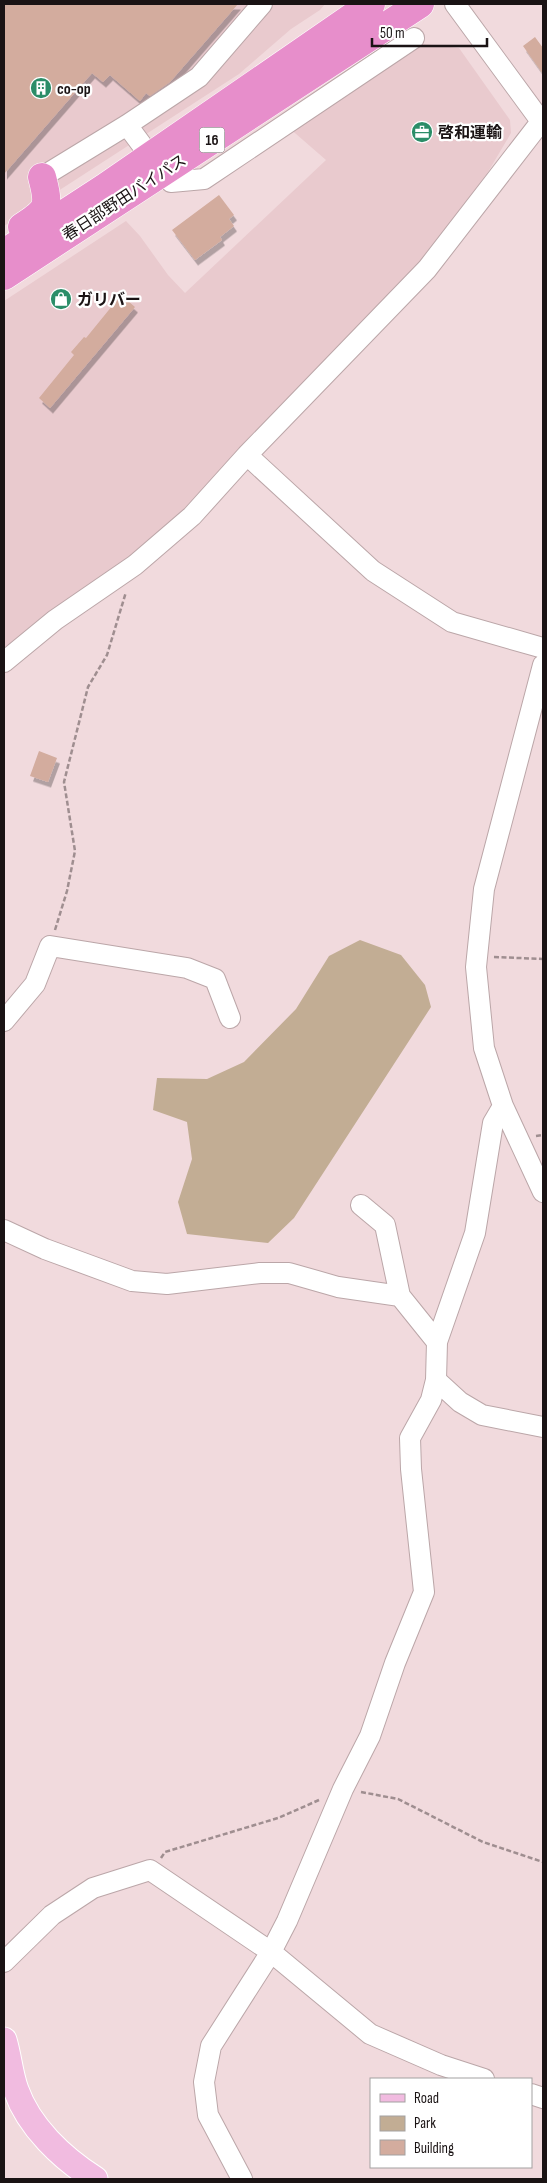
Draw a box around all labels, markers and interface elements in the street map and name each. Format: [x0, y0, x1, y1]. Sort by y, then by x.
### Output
scale bar [372, 15, 487, 47]
text: 50 m [380, 24, 405, 43]
building icon: co-op [29, 76, 53, 100]
place label: co-op [57, 80, 91, 99]
office icon: 啓和運輸 [410, 120, 434, 144]
place label: 啓和運輸 [438, 123, 502, 143]
road number: 16 [200, 128, 224, 152]
street label: 春日部野田バイパス [59, 151, 190, 245]
shop icon: ガリバー [49, 287, 73, 311]
place label: ガリバー [77, 291, 141, 310]
legend [370, 2078, 532, 2168]
text: Road [414, 2089, 439, 2108]
text: Park [414, 2114, 436, 2133]
text: Building [414, 2139, 454, 2158]

